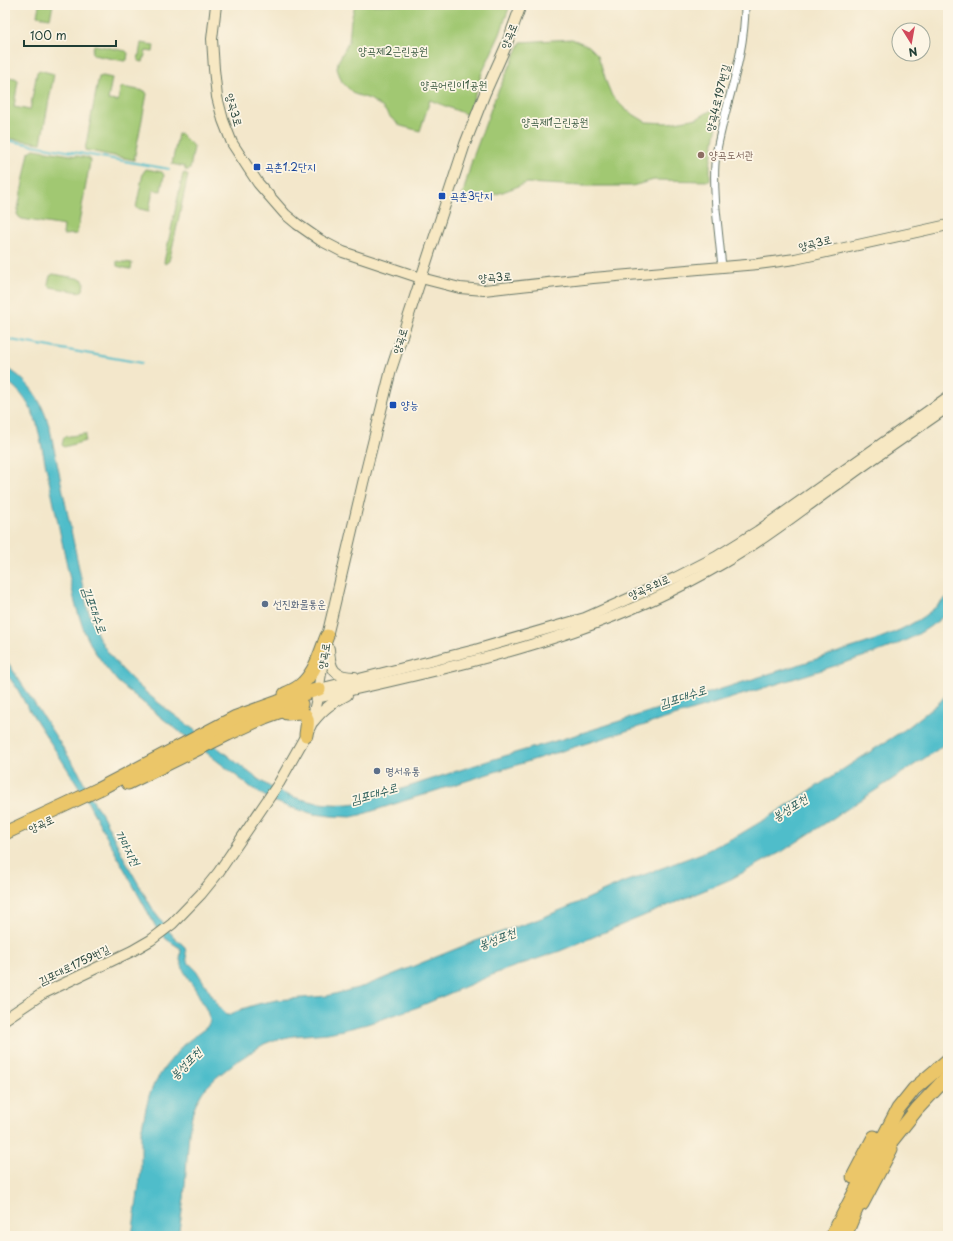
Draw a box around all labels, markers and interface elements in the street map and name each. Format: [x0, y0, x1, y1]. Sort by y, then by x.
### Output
street label: 양곡로 [496, 20, 521, 51]
scale bar [24, 22, 116, 48]
north arrow [891, 22, 931, 62]
text: 100 m [30, 26, 67, 44]
park label: 양곡제2근린공원 [358, 42, 428, 59]
text: N [907, 43, 919, 62]
street label: 양곡4로197번길 [701, 62, 734, 133]
park label: 양곡어린이1공원 [421, 76, 488, 93]
street label: 양곡3로 [222, 91, 247, 129]
park label: 양곡제1근린공원 [522, 113, 589, 130]
place label: 양곡도서관 [709, 146, 753, 163]
marker: 양곡도서관 [696, 150, 706, 160]
place label: 곡촌1.2단지 [265, 158, 316, 175]
marker: 곡촌1.2단지 [252, 162, 262, 172]
place label: 곡촌3단지 [450, 187, 493, 204]
marker: 곡촌3단지 [437, 191, 447, 201]
street label: 양곡3로 [796, 230, 833, 255]
street label: 양곡3로 [477, 267, 513, 286]
street label: 양곡로 [388, 326, 412, 356]
place label: 양능 [401, 396, 419, 413]
marker: 양능 [388, 400, 398, 410]
street label: 양곡우회로 [625, 570, 673, 603]
water label: 김포대수로 [78, 584, 112, 636]
place label: 선진화물통운 [273, 595, 326, 612]
marker: 선진화물통운 [260, 599, 270, 609]
street label: 양곡로 [313, 641, 334, 670]
water label: 김포대수로 [657, 680, 709, 712]
place label: 명서유통 [385, 762, 421, 779]
marker: 명서유통 [372, 766, 382, 776]
water label: 김포대수로 [348, 778, 400, 808]
water label: 봉성포천 [768, 789, 812, 825]
street label: 양곡로 [25, 810, 57, 837]
water label: 가마지천 [111, 826, 146, 870]
water label: 봉성포천 [475, 922, 519, 953]
street label: 김포대로1759번길 [35, 940, 112, 989]
water label: 봉성포천 [165, 1042, 206, 1083]

